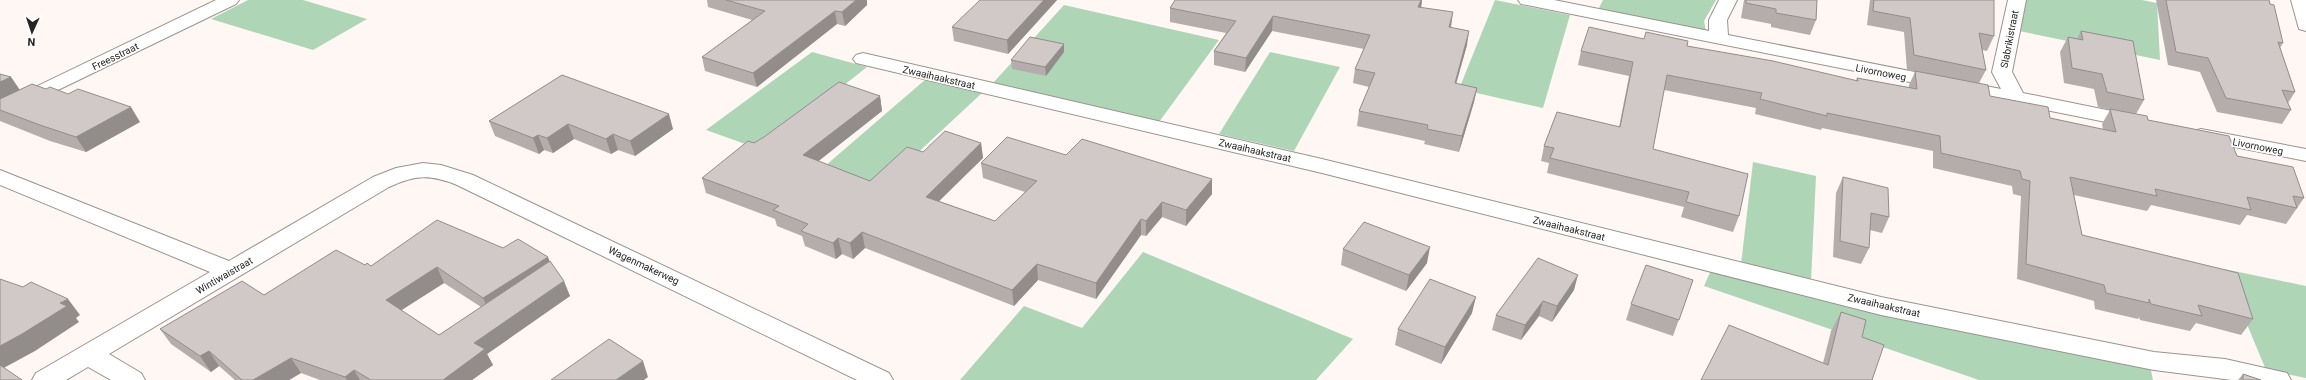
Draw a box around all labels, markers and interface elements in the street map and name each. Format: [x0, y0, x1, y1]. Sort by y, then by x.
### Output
street label: Slabrikistraat [1999, 9, 2020, 69]
north arrow [12, 12, 52, 52]
text: N [27, 35, 36, 48]
street label: Freesstraat [90, 40, 140, 72]
street label: Livornoweg [1855, 62, 1907, 83]
street label: Zwaaihaakstraat [902, 64, 976, 91]
street label: Livornoweg [2232, 136, 2284, 157]
street label: Zwaaihaakstraat [1218, 137, 1292, 164]
street label: Zwaaihaakstraat [1532, 214, 1606, 243]
street label: Wagenmakerweg [607, 244, 681, 287]
street label: Wintiwaistraat [194, 255, 255, 296]
street label: Zwaaihaakstraat [1847, 292, 1921, 319]

